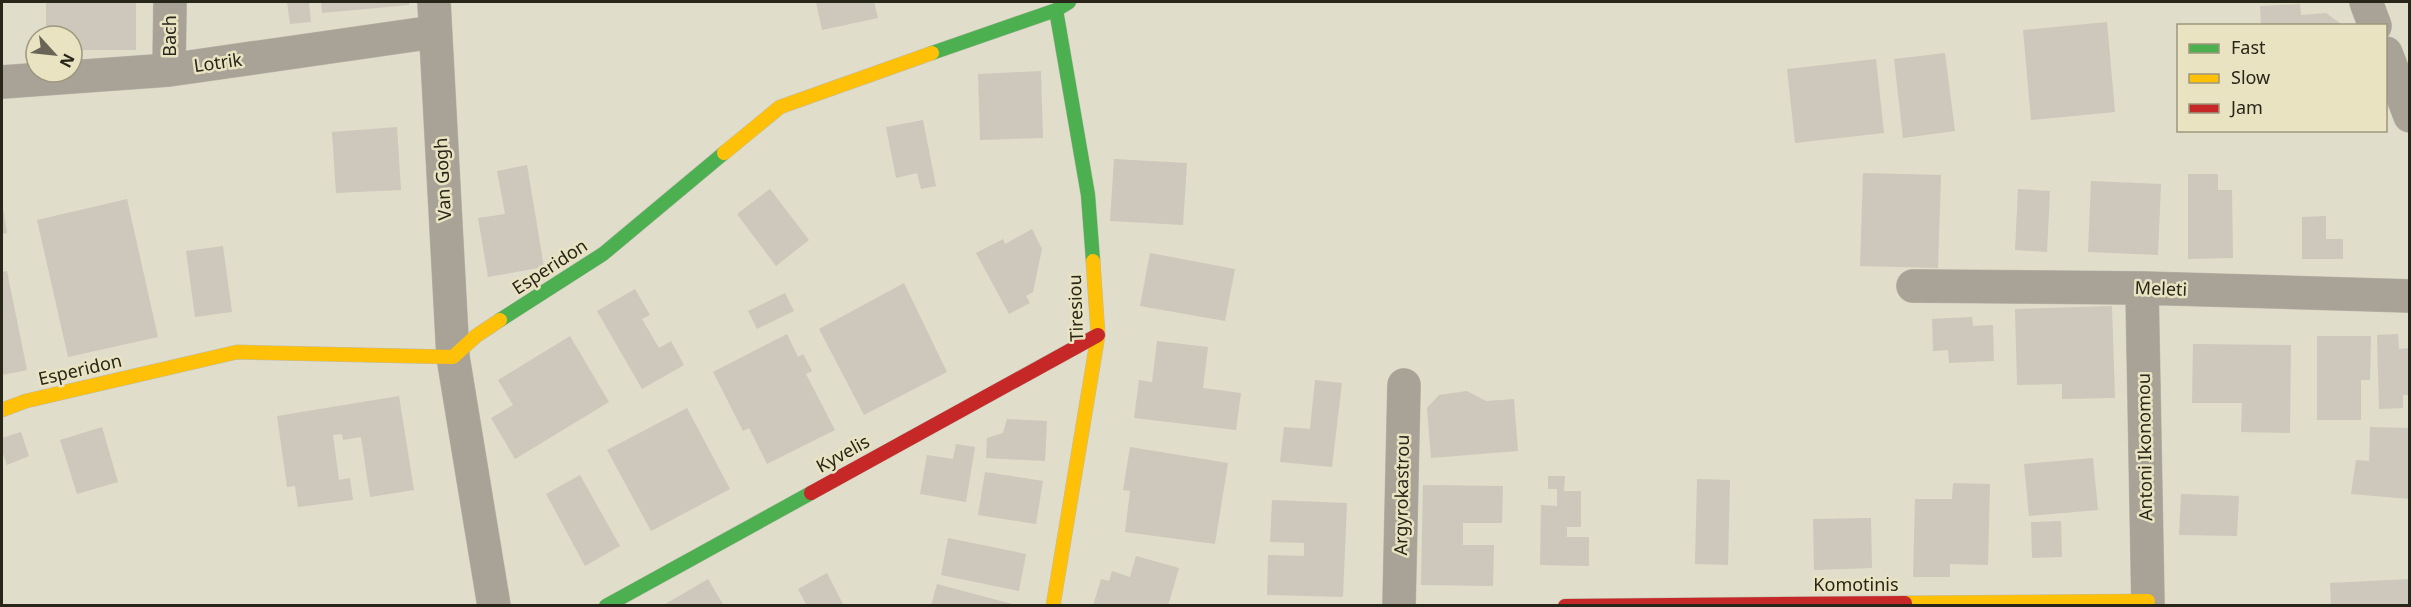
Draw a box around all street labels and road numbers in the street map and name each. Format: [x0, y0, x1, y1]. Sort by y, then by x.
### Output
street label: Bach [157, 15, 181, 57]
street label: Lotrik [192, 47, 244, 77]
street label: Van Gogh [428, 137, 456, 221]
street label: Esperidon [507, 233, 592, 299]
street label: Tiresiou [1062, 274, 1088, 342]
street label: Meleti [2134, 275, 2188, 301]
street label: Esperidon [36, 348, 124, 390]
street label: Antoni Ikonomou [2131, 373, 2157, 521]
street label: Kyvelis [812, 429, 873, 478]
street label: Argyrokastrou [1388, 434, 1414, 556]
street label: Komotinis [1813, 572, 1899, 596]

